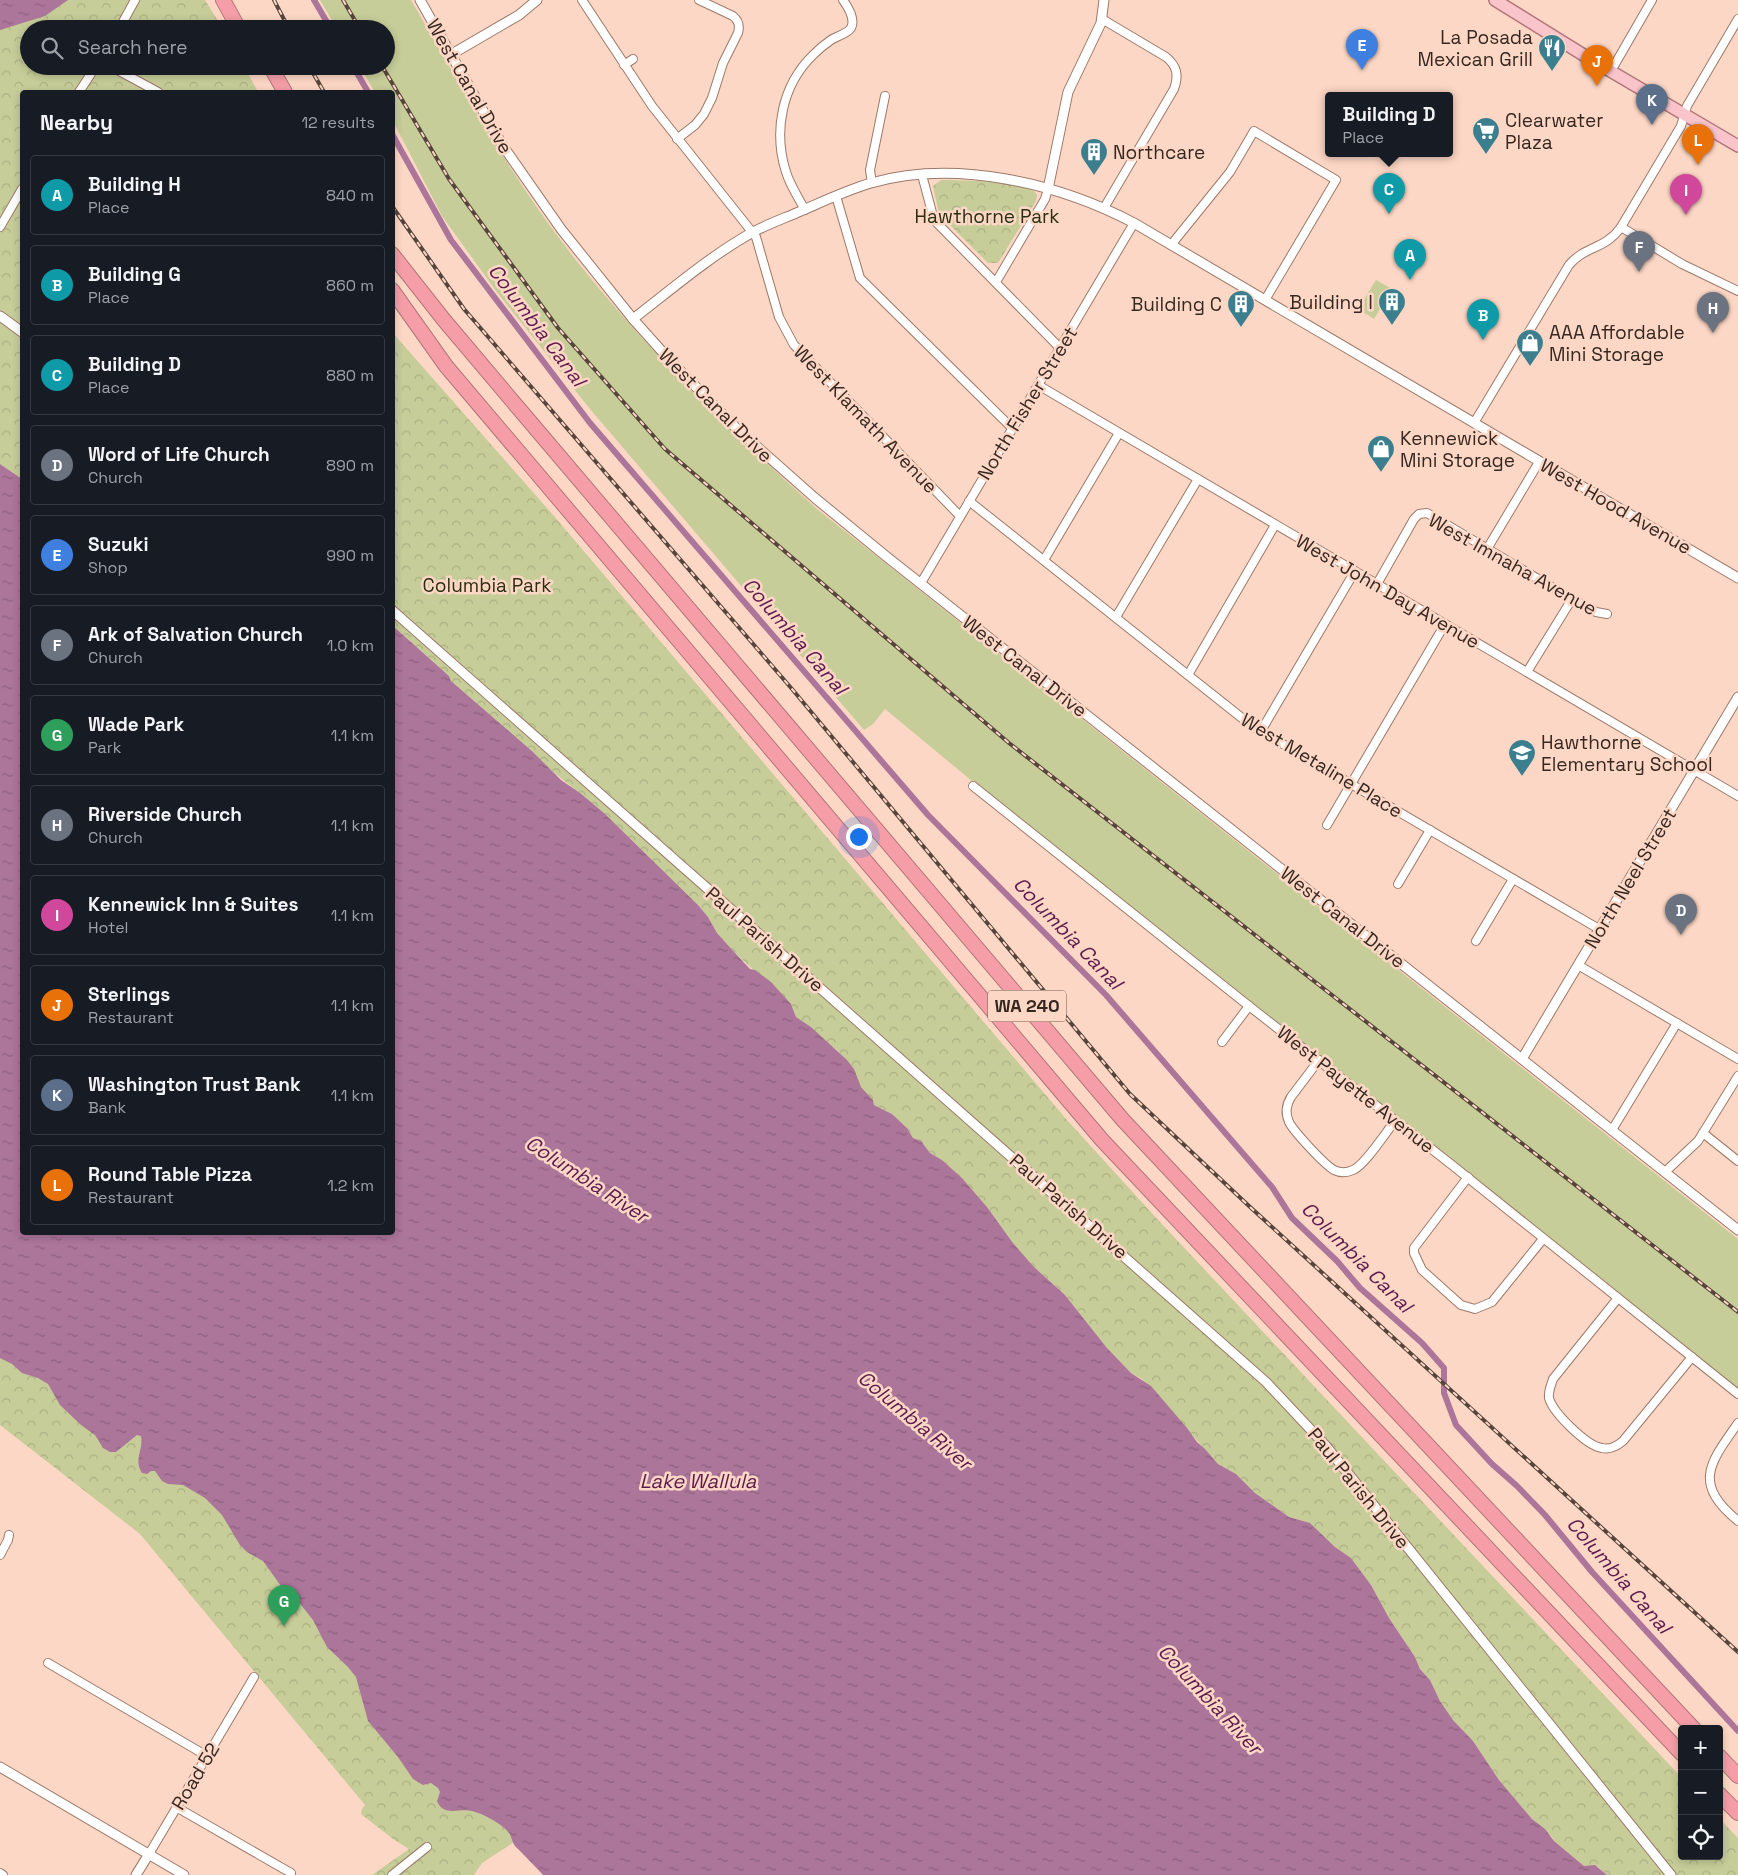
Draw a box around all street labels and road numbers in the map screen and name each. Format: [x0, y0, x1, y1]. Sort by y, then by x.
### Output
street label: West Canal Drive [421, 14, 518, 158]
street label: North Fisher Street [972, 322, 1083, 485]
street label: West Klamath Avenue [788, 340, 943, 499]
street label: West Canal Drive [653, 343, 778, 468]
street label: West Hood Avenue [1535, 453, 1696, 560]
street label: West Imnaha Avenue [1424, 508, 1601, 621]
street label: West John Day Avenue [1291, 529, 1484, 654]
street label: West Canal Drive [957, 610, 1092, 723]
street label: West Metaline Place [1236, 707, 1407, 824]
street label: North Neel Street [1579, 803, 1682, 953]
street label: West Canal Drive [1275, 861, 1410, 974]
street label: Paul Parish Drive [700, 881, 829, 998]
road number: WA 240 [988, 990, 1066, 1021]
street label: West Payette Avenue [1272, 1020, 1440, 1159]
street label: Paul Parish Drive [1004, 1148, 1133, 1265]
street label: Paul Parish Drive [1302, 1423, 1415, 1554]
street label: Road 52 [166, 1738, 225, 1815]

